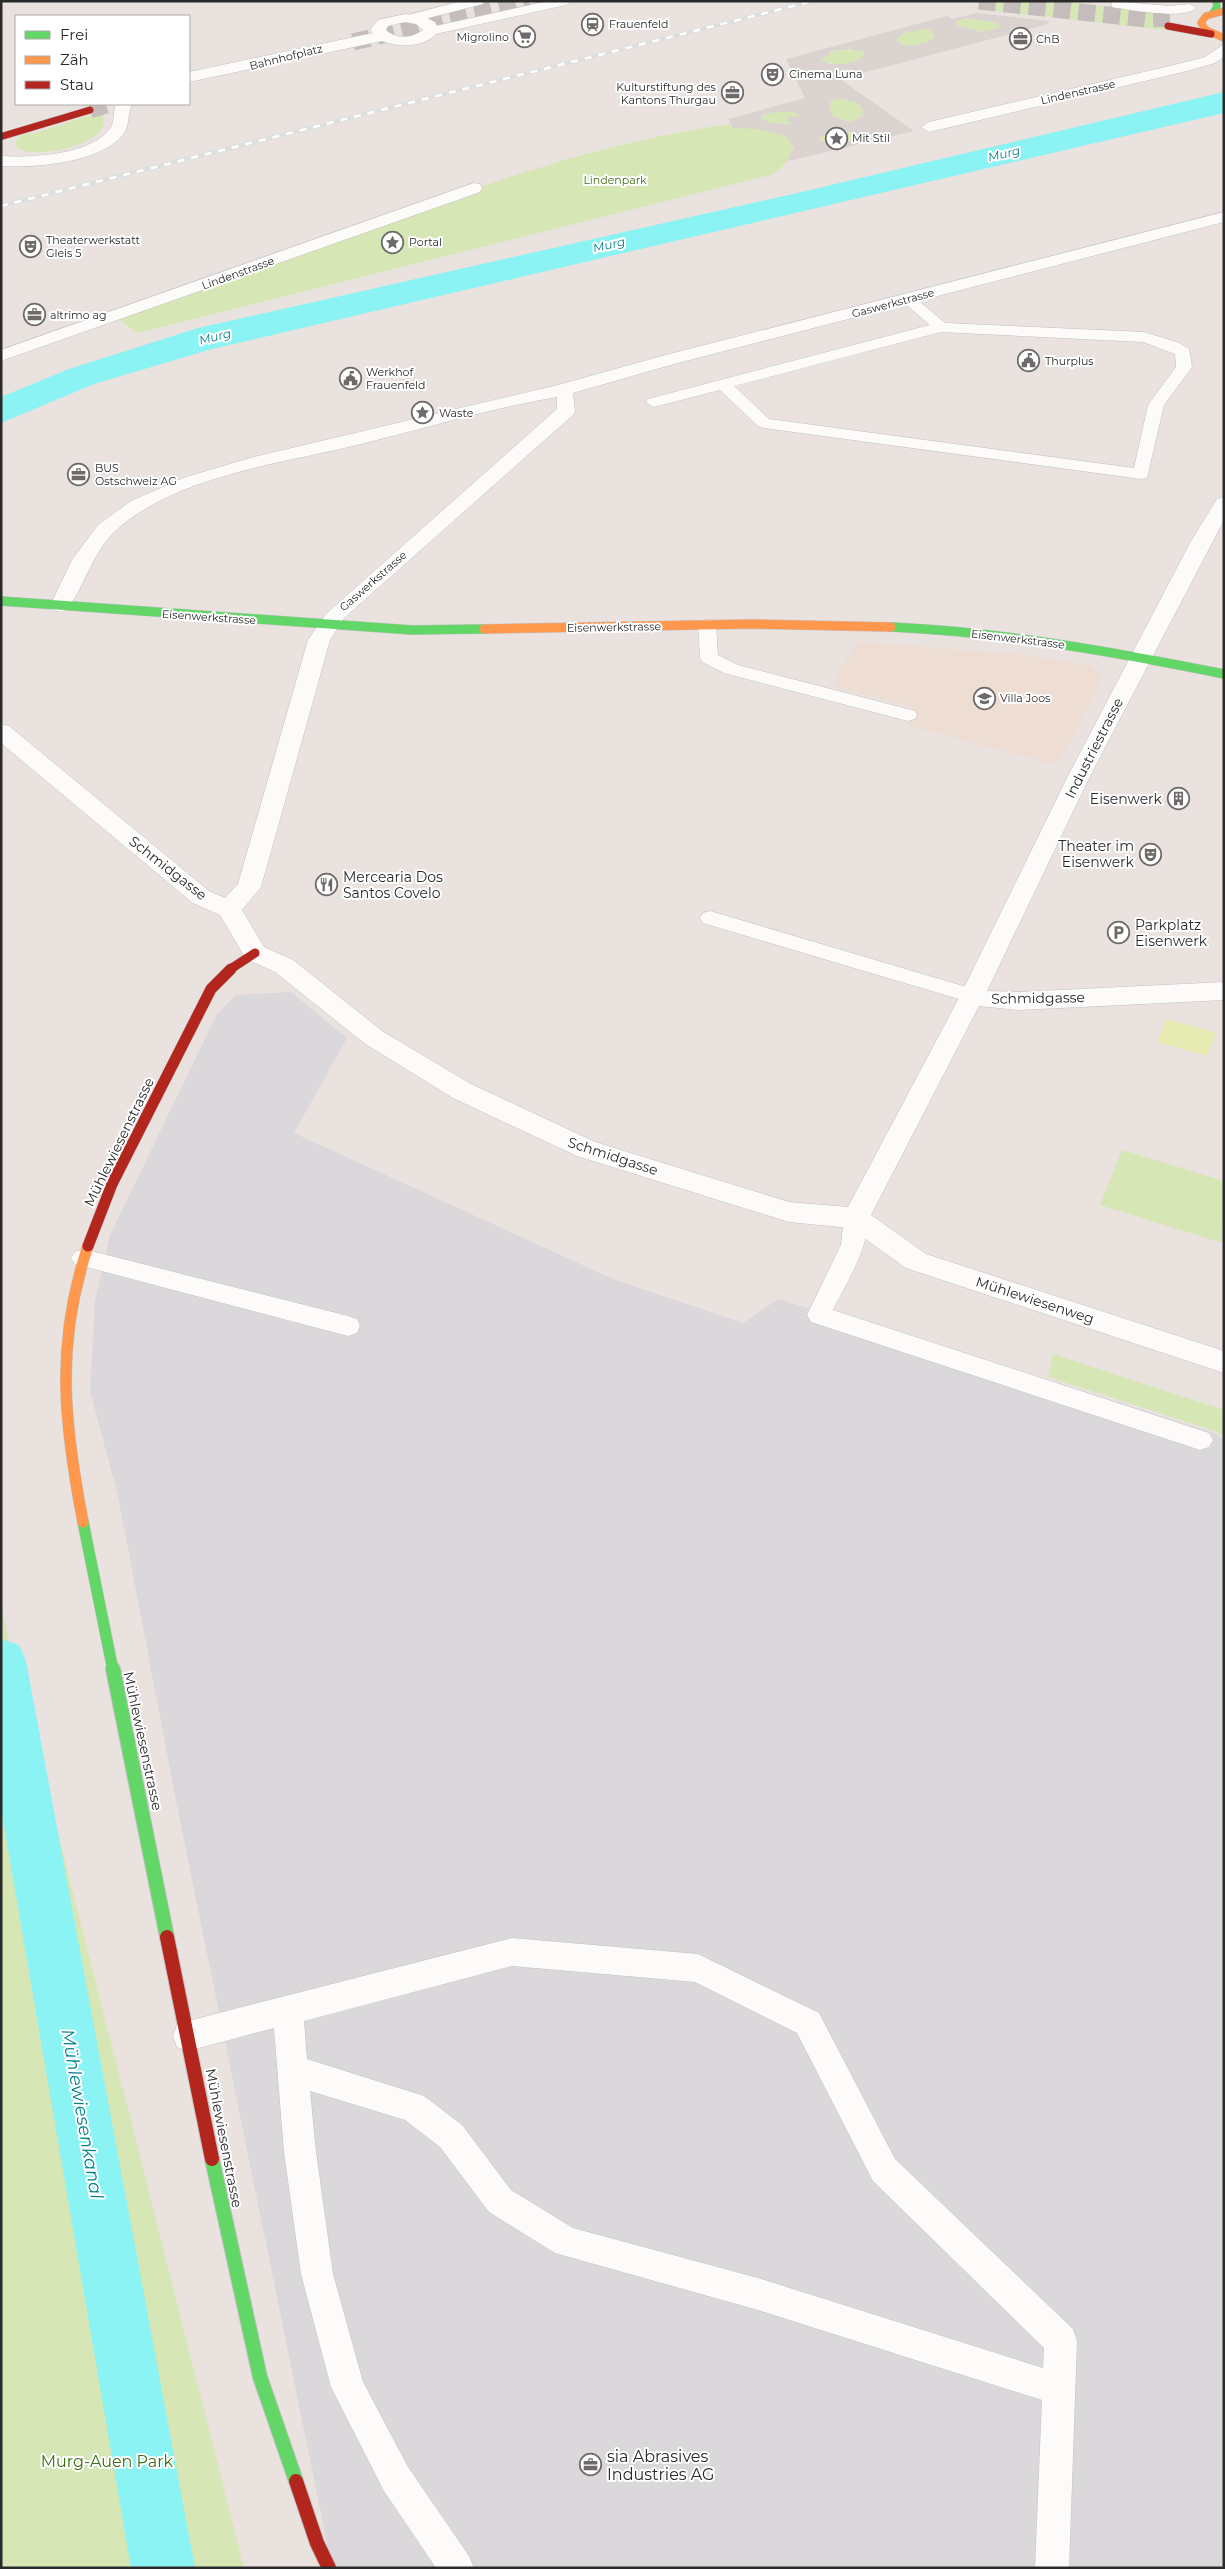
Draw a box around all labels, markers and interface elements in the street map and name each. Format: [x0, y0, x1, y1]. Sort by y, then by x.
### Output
station icon: Frauenfeld [581, 12, 605, 36]
legend [15, 15, 190, 105]
place label: Frauenfeld [609, 17, 668, 31]
text: Frei [60, 25, 88, 44]
supermarket icon: Migrolino [513, 25, 537, 49]
office icon: ChB [1008, 27, 1032, 51]
place label: Migrolino [457, 30, 509, 44]
place label: ChB [1036, 32, 1060, 46]
street label: Bahnhofplatz [248, 41, 324, 73]
text: Zäh [60, 50, 89, 69]
theatre icon: Cinema Luna [761, 62, 785, 86]
place label: Cinema Luna [789, 67, 863, 81]
text: Stau [60, 75, 94, 94]
street label: Lindenstrasse [1039, 77, 1117, 107]
place label: Kulturstiftung des Kantons Thurgau [616, 80, 717, 107]
office icon: Kulturstiftung des Kantons Thurgau [720, 81, 744, 105]
place icon: Mit Stil [824, 126, 848, 150]
place label: Mit Stil [852, 131, 890, 145]
water label: Murg [986, 143, 1021, 164]
park label: Lindenpark [583, 173, 647, 187]
place icon: Portal [381, 230, 405, 254]
place label: Theaterwerkstatt Gleis 5 [46, 233, 140, 260]
theatre icon: Theaterwerkstatt Gleis 5 [18, 234, 42, 258]
water label: Murg [591, 234, 626, 255]
place label: Portal [409, 235, 442, 249]
street label: Lindenstrasse [200, 253, 276, 293]
street label: Gaswerkstrasse [850, 285, 936, 321]
office icon: altrimo ag [22, 303, 46, 327]
place label: altrimo ag [50, 308, 107, 322]
water label: Murg [197, 325, 232, 348]
public building icon: Thurplus [1017, 349, 1041, 373]
place label: Thurplus [1045, 354, 1094, 368]
place label: Werkhof Frauenfeld [366, 365, 425, 392]
public building icon: Werkhof Frauenfeld [338, 366, 362, 390]
place icon: Waste [411, 401, 435, 425]
place label: Waste [439, 406, 474, 420]
place label: BUS Ostschweiz AG [95, 461, 177, 488]
office icon: BUS Ostschweiz AG [67, 462, 91, 486]
street label: Gaswerkstrasse [336, 548, 410, 614]
street label: Eisenwerkstrasse [162, 607, 257, 627]
street label: Eisenwerkstrasse [567, 619, 662, 635]
street label: Eisenwerkstrasse [970, 626, 1066, 652]
school or university icon: Villa Joos [972, 686, 996, 710]
place label: Villa Joos [1000, 691, 1051, 705]
street label: Industriestrasse [1061, 695, 1127, 801]
building icon: Eisenwerk [1166, 787, 1190, 811]
place label: Eisenwerk [1090, 790, 1163, 808]
street label: Schmidgasse [125, 832, 211, 904]
place label: Theater im Eisenwerk [1058, 837, 1135, 871]
theatre icon: Theater im Eisenwerk [1138, 842, 1162, 866]
place label: Mercearia Dos Santos Covelo [343, 868, 443, 902]
restaurant icon: Mercearia Dos Santos Covelo [315, 873, 339, 897]
place label: Parkplatz Eisenwerk [1135, 916, 1208, 950]
parking icon: Parkplatz Eisenwerk [1107, 921, 1131, 945]
street label: Schmidgasse [991, 988, 1085, 1008]
street label: Mühlewiesenstrasse [80, 1074, 158, 1210]
street label: Schmidgasse [566, 1133, 660, 1179]
street label: Mühlewiesenweg [973, 1272, 1097, 1328]
street label: Mühlewiesenstrasse [119, 1670, 167, 1812]
water label: Mühlewiesenkanal [56, 2027, 108, 2201]
street label: Mühlewiesenstrasse [202, 2067, 246, 2209]
place label: sia Abrasives Industries AG [607, 2447, 715, 2484]
park label: Murg-Auen Park [41, 2452, 174, 2471]
office icon: sia Abrasives Industries AG [579, 2453, 603, 2477]

